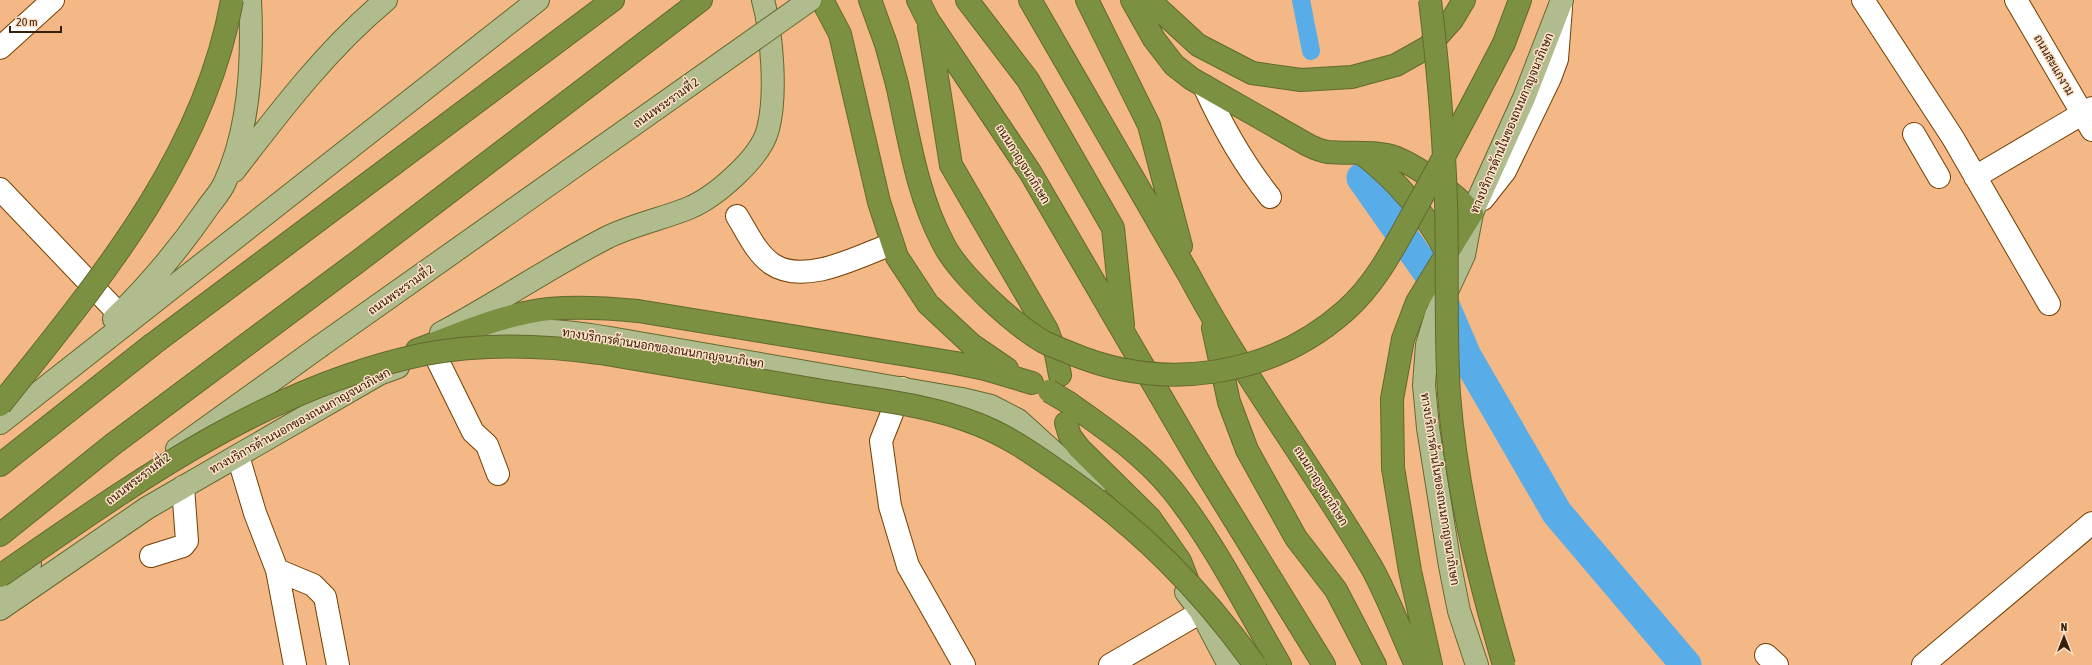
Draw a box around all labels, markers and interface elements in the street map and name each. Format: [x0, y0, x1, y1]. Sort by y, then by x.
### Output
scale bar [10, 8, 61, 34]
text: 20 m [16, 15, 38, 29]
street label: ทางบริการด้านในของถนนกาญจนาภิเษก [1467, 30, 1557, 215]
street label: ถนนสะแกงาม [2031, 32, 2077, 98]
street label: ถนนพระรามที่ 2 [628, 72, 702, 131]
street label: ถนนกาญจนาภิเษก [993, 122, 1053, 206]
street label: ถนนพระรามที่ 2 [363, 259, 437, 318]
street label: ทางบริการด้านนอกของถนนกาญจนาภิเษก [561, 325, 765, 371]
street label: ทางบริการด้านนอกของถนนกาญจนาภิเษก [207, 365, 393, 477]
street label: ทางบริการด้านในของถนนกาญจนาภิเษก [1418, 392, 1463, 586]
street label: ถนนกาญจนาภิเษก [1291, 444, 1351, 528]
street label: ถนนพระรามที่ 2 [101, 447, 173, 508]
north arrow [2044, 617, 2084, 657]
text: N [2061, 621, 2067, 633]

